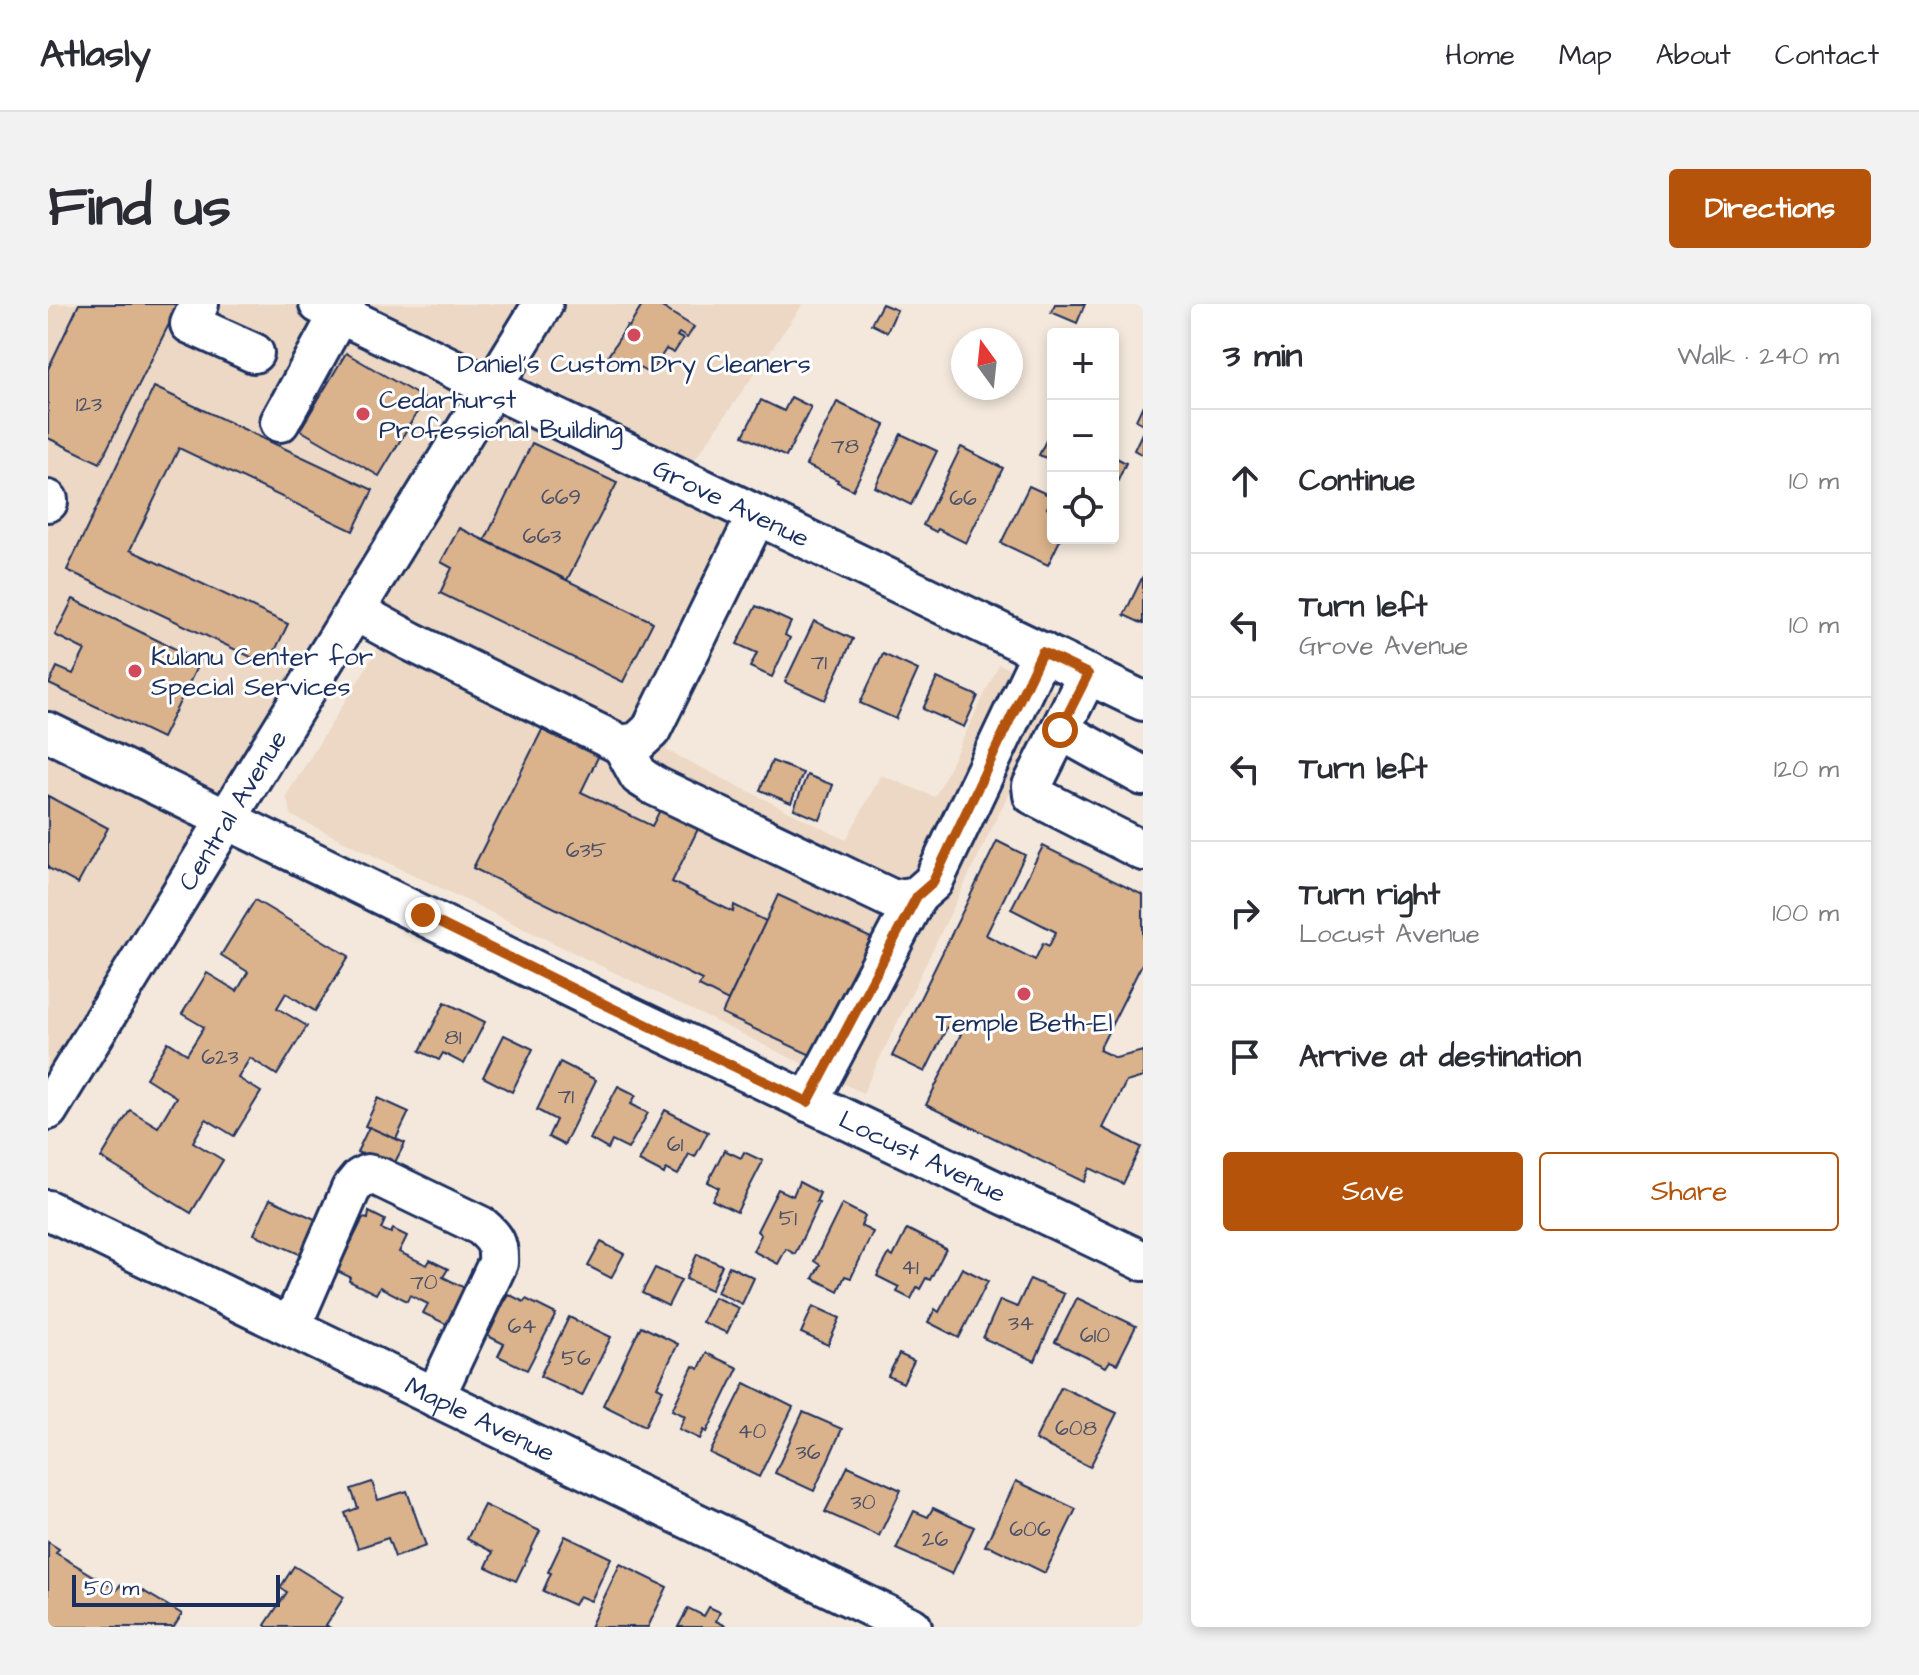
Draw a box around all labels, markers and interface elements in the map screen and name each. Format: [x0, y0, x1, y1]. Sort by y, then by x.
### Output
text: Atlasly [40, 29, 151, 81]
text: Home [1445, 36, 1515, 75]
text: Map [1559, 36, 1612, 75]
text: About [1656, 36, 1731, 75]
text: Contact [1775, 36, 1879, 75]
text: Find us [48, 169, 231, 247]
button: Directions [1669, 169, 1871, 248]
marker: Daniel's Custom Dry Cleaners [625, 326, 643, 344]
north arrow [951, 328, 1023, 400]
map controls [1047, 328, 1119, 544]
button: + [1047, 328, 1119, 400]
text: 3 min [1223, 332, 1303, 380]
text: Walk · 240 m [1677, 338, 1839, 374]
place label: Daniel's Custom Dry Cleaners [457, 346, 811, 384]
place label: Cedarhurst Professional Building [379, 382, 623, 450]
house number: 123 [76, 389, 102, 420]
button: − [1047, 400, 1119, 472]
marker: Cedarhurst Professional Building [354, 405, 372, 423]
house number: 78 [831, 431, 859, 462]
street label: Grove Avenue [647, 451, 815, 557]
icon: ahead [1223, 459, 1267, 503]
text: Continue [1299, 460, 1415, 502]
text: 10 m [1789, 463, 1839, 499]
button: locate [1047, 472, 1119, 544]
house number: 669 [541, 482, 581, 513]
house number: 66 [949, 483, 977, 514]
house number: 663 [523, 521, 561, 552]
text: Turn left [1299, 586, 1427, 628]
icon: left [1223, 603, 1267, 647]
text: 10 m [1789, 607, 1839, 643]
text: Grove Avenue [1299, 628, 1468, 664]
place label: Kulanu Center for Special Services [151, 639, 373, 705]
house number: 71 [811, 647, 827, 678]
marker: Kulanu Center for Special Services [126, 662, 144, 680]
route start [1042, 712, 1078, 748]
street label: Central Avenue [170, 723, 296, 898]
icon: left [1223, 747, 1267, 791]
text: Turn left [1299, 748, 1427, 790]
text: 120 m [1774, 751, 1839, 787]
house number: 635 [566, 835, 607, 866]
text: Turn right [1299, 874, 1440, 916]
icon: right [1223, 891, 1267, 935]
text: 100 m [1772, 895, 1839, 931]
route end [405, 897, 441, 933]
text: Locust Avenue [1299, 916, 1480, 952]
marker: Temple Beth-El [1015, 985, 1033, 1003]
place label: Temple Beth-El [935, 1005, 1113, 1041]
house number: 81 [444, 1022, 462, 1053]
icon: arrive [1223, 1035, 1267, 1079]
text: Arrive at destination [1299, 1036, 1581, 1078]
house number: 623 [201, 1042, 239, 1073]
house number: 71 [558, 1081, 574, 1112]
street label: Locust Avenue [833, 1102, 1012, 1212]
house number: 61 [667, 1129, 683, 1160]
button: Save [1223, 1152, 1523, 1231]
button: Share [1539, 1152, 1839, 1231]
house number: 51 [779, 1203, 797, 1234]
house number: 41 [901, 1252, 919, 1283]
house number: 70 [410, 1267, 438, 1298]
house number: 34 [1008, 1308, 1034, 1339]
house number: 64 [508, 1311, 536, 1342]
house number: 610 [1080, 1320, 1110, 1351]
house number: 56 [561, 1343, 591, 1374]
street label: Maple Avenue [399, 1368, 561, 1471]
house number: 608 [1055, 1413, 1097, 1444]
house number: 40 [738, 1416, 767, 1447]
house number: 36 [796, 1437, 821, 1468]
house number: 30 [850, 1487, 876, 1518]
house number: 606 [1009, 1514, 1051, 1545]
house number: 26 [922, 1524, 948, 1555]
scale bar [72, 1571, 280, 1607]
text: 50 m [84, 1573, 139, 1604]

